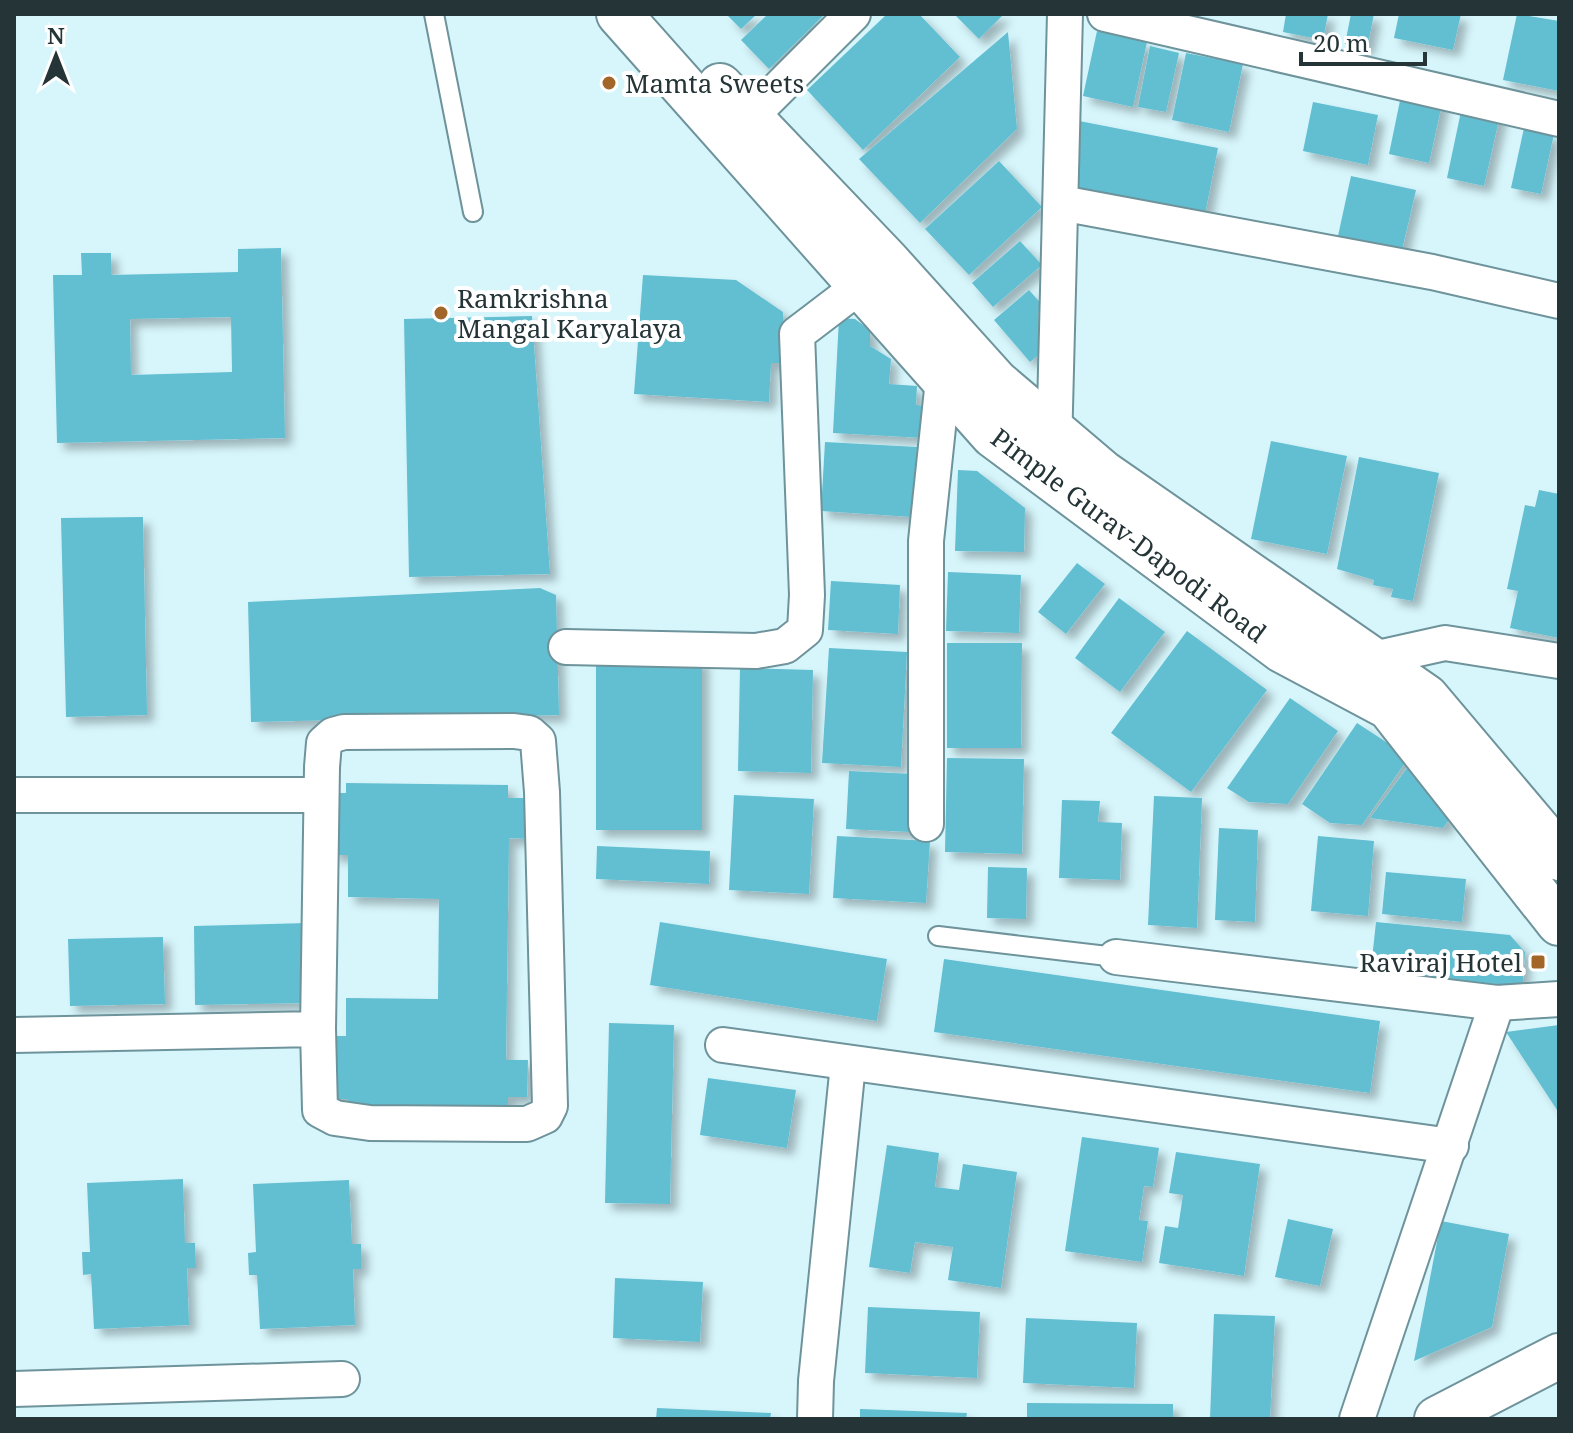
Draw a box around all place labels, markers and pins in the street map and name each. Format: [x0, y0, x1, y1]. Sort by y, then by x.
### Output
place label: Mamta Sweets [625, 65, 804, 101]
marker: Mamta Sweets [600, 74, 618, 92]
place label: Ramkrishna Mangal Karyalaya [457, 280, 682, 346]
marker: Ramkrishna Mangal Karyalaya [432, 304, 450, 322]
place label: Raviraj Hotel [1359, 944, 1522, 980]
marker: Raviraj Hotel [1529, 953, 1547, 971]

